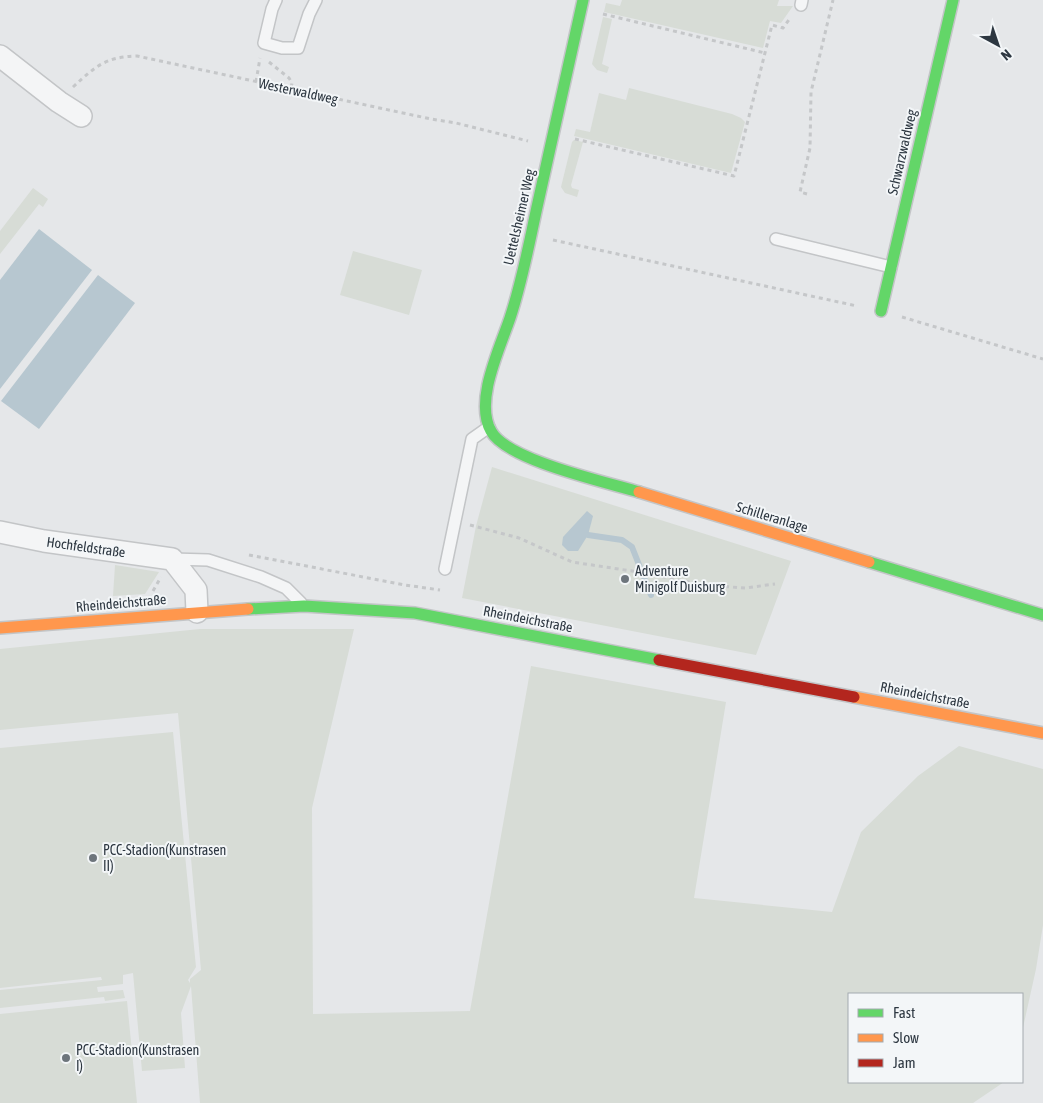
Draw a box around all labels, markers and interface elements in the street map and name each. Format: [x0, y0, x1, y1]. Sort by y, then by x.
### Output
north arrow [973, 20, 1023, 70]
text: N [998, 46, 1015, 64]
street label: Westerwaldweg [257, 75, 339, 107]
street label: Schwarzwaldweg [884, 108, 920, 196]
street label: Uettelsheimer Weg [500, 167, 538, 267]
street label: Schilleranlage [734, 499, 810, 535]
street label: Hochfeldstraße [46, 534, 126, 560]
place label: Adventure Minigolf Duisburg [635, 563, 725, 595]
marker: Adventure Minigolf Duisburg [619, 573, 631, 585]
street label: Rheindeichstraße [75, 591, 167, 615]
street label: Rheindeichstraße [482, 603, 574, 635]
street label: Rheindeichstraße [879, 679, 971, 711]
place label: PCC-Stadion(Kunstrasen II) [103, 842, 226, 874]
marker: PCC-Stadion(Kunstrasen II) [87, 852, 99, 864]
legend [848, 993, 1023, 1083]
text: Fast [893, 1004, 915, 1021]
text: Slow [893, 1029, 919, 1046]
place label: PCC-Stadion(Kunstrasen I) [76, 1042, 199, 1074]
marker: PCC-Stadion(Kunstrasen I) [60, 1052, 72, 1064]
text: Jam [893, 1054, 916, 1071]

